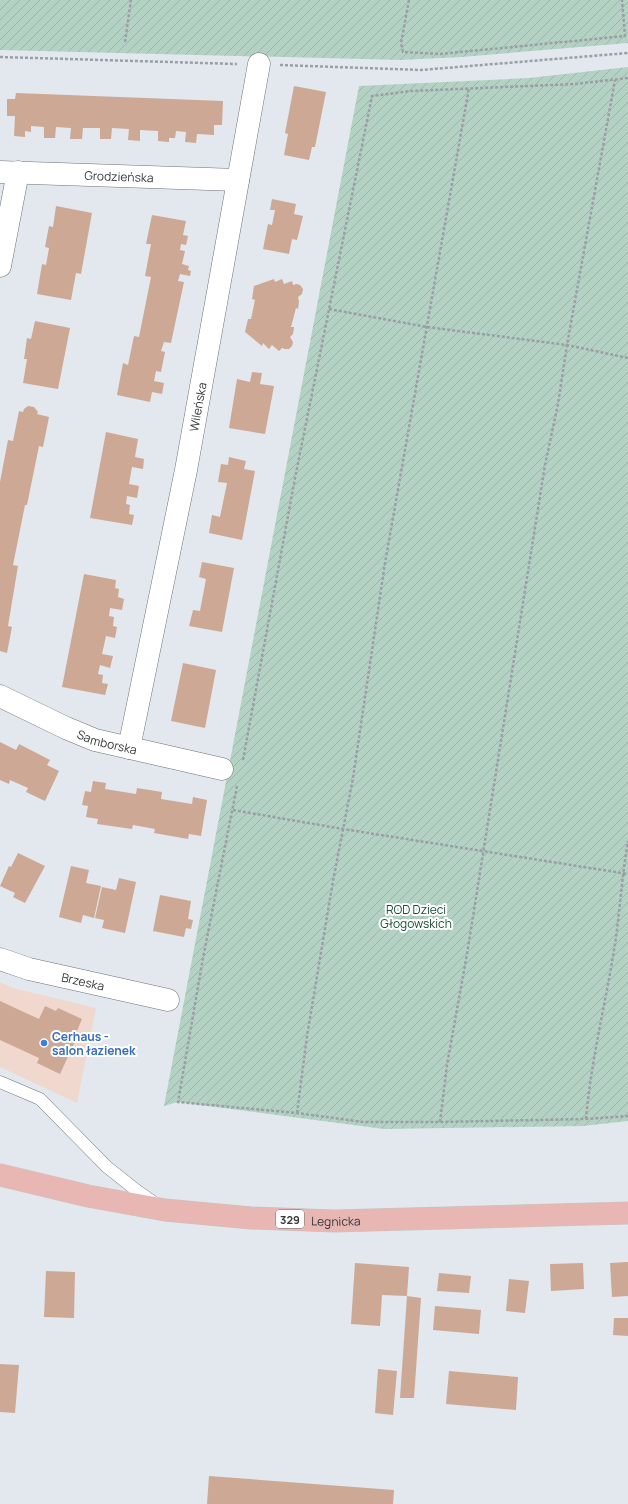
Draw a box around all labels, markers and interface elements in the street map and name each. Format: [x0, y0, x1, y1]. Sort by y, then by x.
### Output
street label: Grodzieńska [84, 166, 154, 186]
street label: Wileńska [185, 381, 210, 433]
street label: Samborska [75, 725, 139, 758]
park label: ROD Dzieci Głogowskich [380, 901, 452, 932]
street label: Brzeska [60, 968, 106, 994]
place label: Cerhaus - salon łazienek [52, 1028, 136, 1059]
marker: Cerhaus - salon łazienek [39, 1038, 49, 1048]
road number: 329 [276, 1210, 304, 1228]
street label: Legnicka [311, 1212, 361, 1230]

